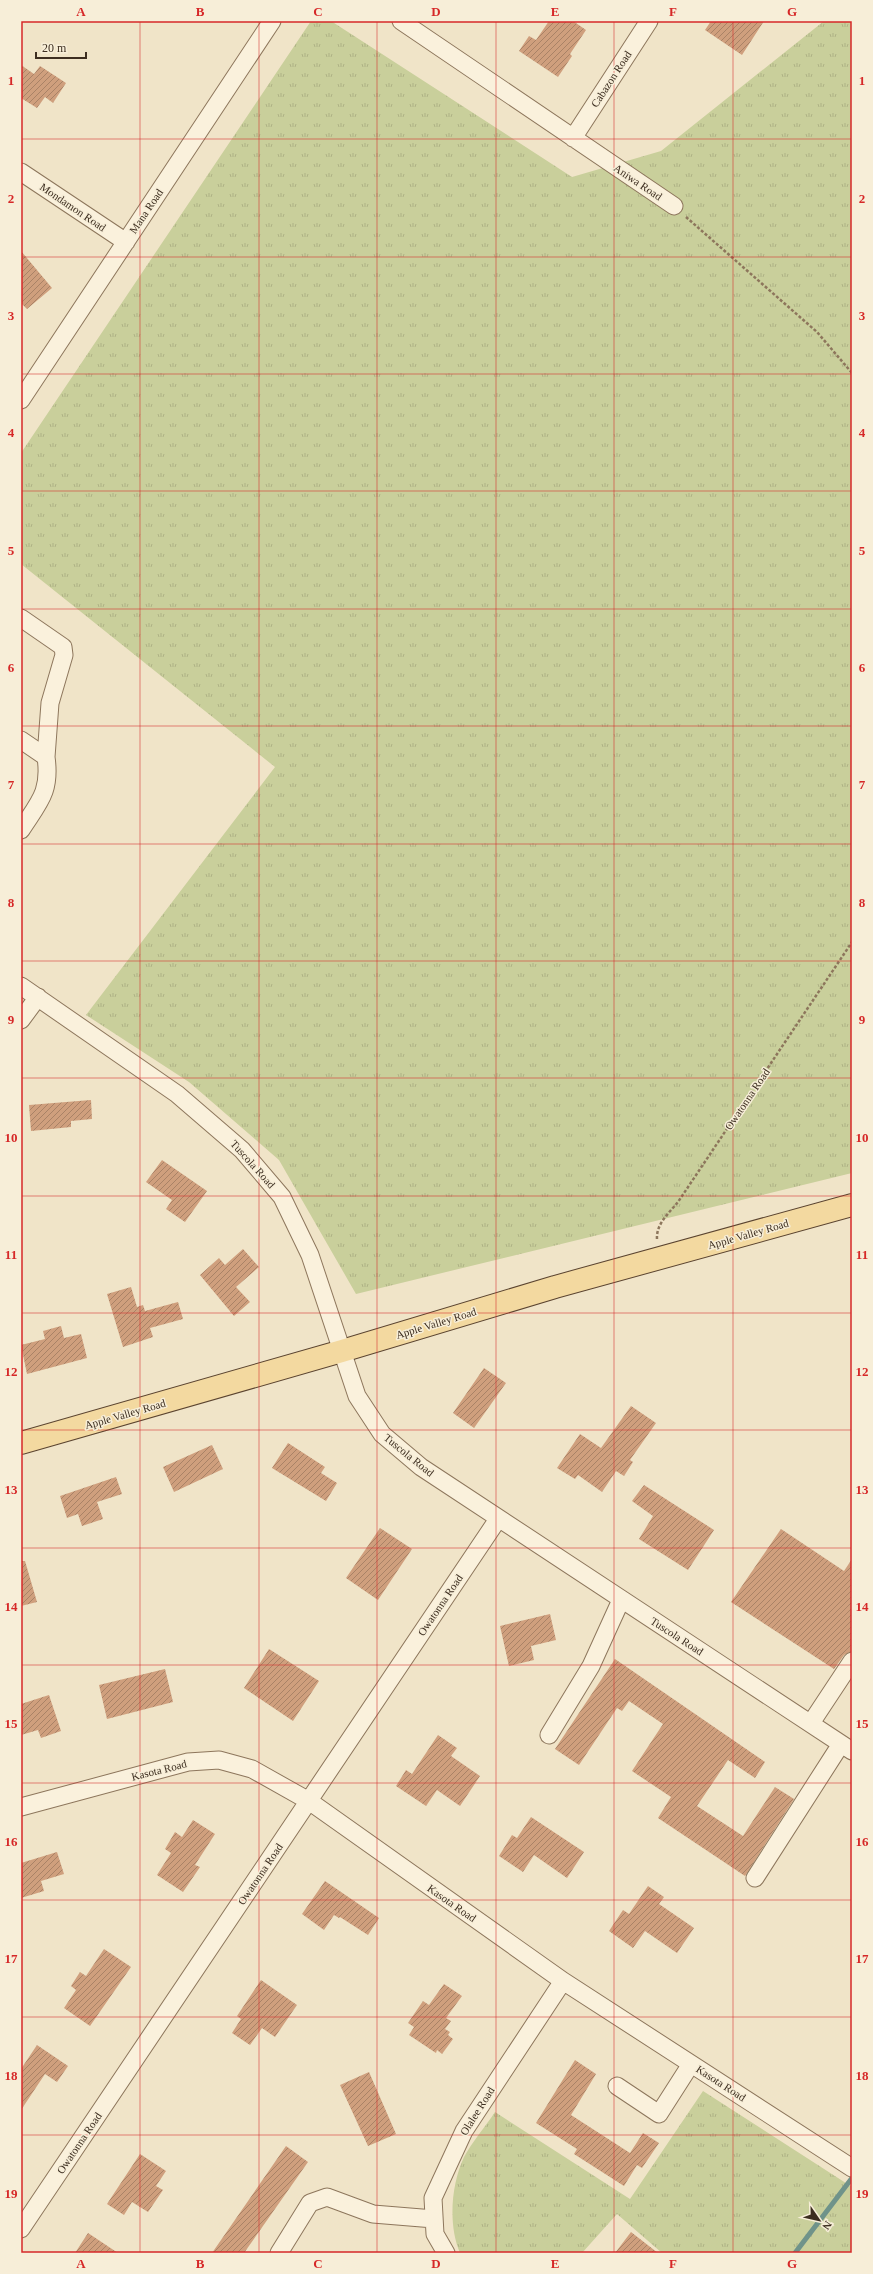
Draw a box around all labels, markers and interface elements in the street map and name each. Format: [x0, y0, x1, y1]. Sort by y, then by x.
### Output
text: A [76, 4, 86, 19]
text: B [196, 4, 205, 19]
text: C [313, 4, 323, 19]
text: D [431, 4, 441, 19]
text: E [551, 4, 559, 19]
text: F [669, 4, 677, 19]
text: G [787, 4, 797, 19]
scale bar [36, 34, 86, 60]
text: 20 m [42, 41, 67, 55]
street label: Cabazon Road [588, 48, 634, 109]
text: 1 [8, 73, 14, 88]
text: 1 [859, 73, 865, 88]
street label: Aniwa Road [612, 162, 665, 203]
street label: Mondamon Road [38, 181, 109, 234]
street label: Mana Road [127, 186, 166, 236]
text: 2 [8, 191, 14, 206]
text: 2 [859, 191, 865, 206]
text: 3 [8, 308, 15, 323]
text: 3 [859, 308, 866, 323]
text: 4 [8, 425, 15, 440]
text: 4 [859, 425, 866, 440]
text: 5 [8, 543, 15, 558]
text: 5 [859, 543, 866, 558]
text: 6 [8, 660, 15, 675]
text: 6 [859, 660, 866, 675]
text: 7 [8, 777, 15, 792]
text: 7 [859, 777, 866, 792]
text: 8 [8, 895, 15, 910]
text: 8 [859, 895, 866, 910]
text: 9 [8, 1012, 15, 1027]
text: 9 [859, 1012, 866, 1027]
street label: Owatonna Road [722, 1066, 772, 1132]
text: 10 [5, 1130, 18, 1145]
text: 10 [856, 1130, 869, 1145]
street label: Tuscola Road [228, 1138, 278, 1191]
street label: Apple Valley Road [706, 1217, 790, 1251]
text: 11 [5, 1247, 17, 1262]
text: 11 [856, 1247, 868, 1262]
street label: Apple Valley Road [394, 1305, 478, 1341]
text: 12 [5, 1364, 18, 1379]
text: 12 [856, 1364, 869, 1379]
street label: Apple Valley Road [83, 1397, 167, 1431]
street label: Tuscola Road [382, 1431, 437, 1479]
text: 13 [5, 1482, 18, 1497]
text: 13 [856, 1482, 869, 1497]
street label: Owatonna Road [415, 1572, 465, 1638]
text: 14 [5, 1599, 18, 1614]
text: 14 [856, 1599, 869, 1614]
street label: Tuscola Road [648, 1615, 706, 1658]
text: 15 [5, 1716, 18, 1731]
text: 15 [856, 1716, 869, 1731]
street label: Kasota Road [130, 1757, 188, 1783]
text: 16 [5, 1834, 18, 1849]
text: 16 [856, 1834, 869, 1849]
street label: Owatonna Road [235, 1841, 285, 1907]
street label: Kasota Road [425, 1882, 479, 1924]
text: 17 [5, 1951, 18, 1966]
text: 17 [856, 1951, 869, 1966]
street label: Kasota Road [694, 2063, 748, 2104]
text: 18 [5, 2068, 18, 2083]
text: 18 [856, 2068, 869, 2083]
street label: Olalee Road [457, 2084, 497, 2137]
street label: Owatonna Road [54, 2110, 104, 2176]
text: 19 [5, 2186, 18, 2201]
text: 19 [856, 2186, 869, 2201]
north arrow [799, 2200, 839, 2240]
text: N [820, 2219, 834, 2232]
text: A [76, 2256, 86, 2271]
text: B [196, 2256, 205, 2271]
text: C [313, 2256, 323, 2271]
text: D [431, 2256, 441, 2271]
text: E [551, 2256, 559, 2271]
text: F [669, 2256, 677, 2271]
text: G [787, 2256, 797, 2271]

